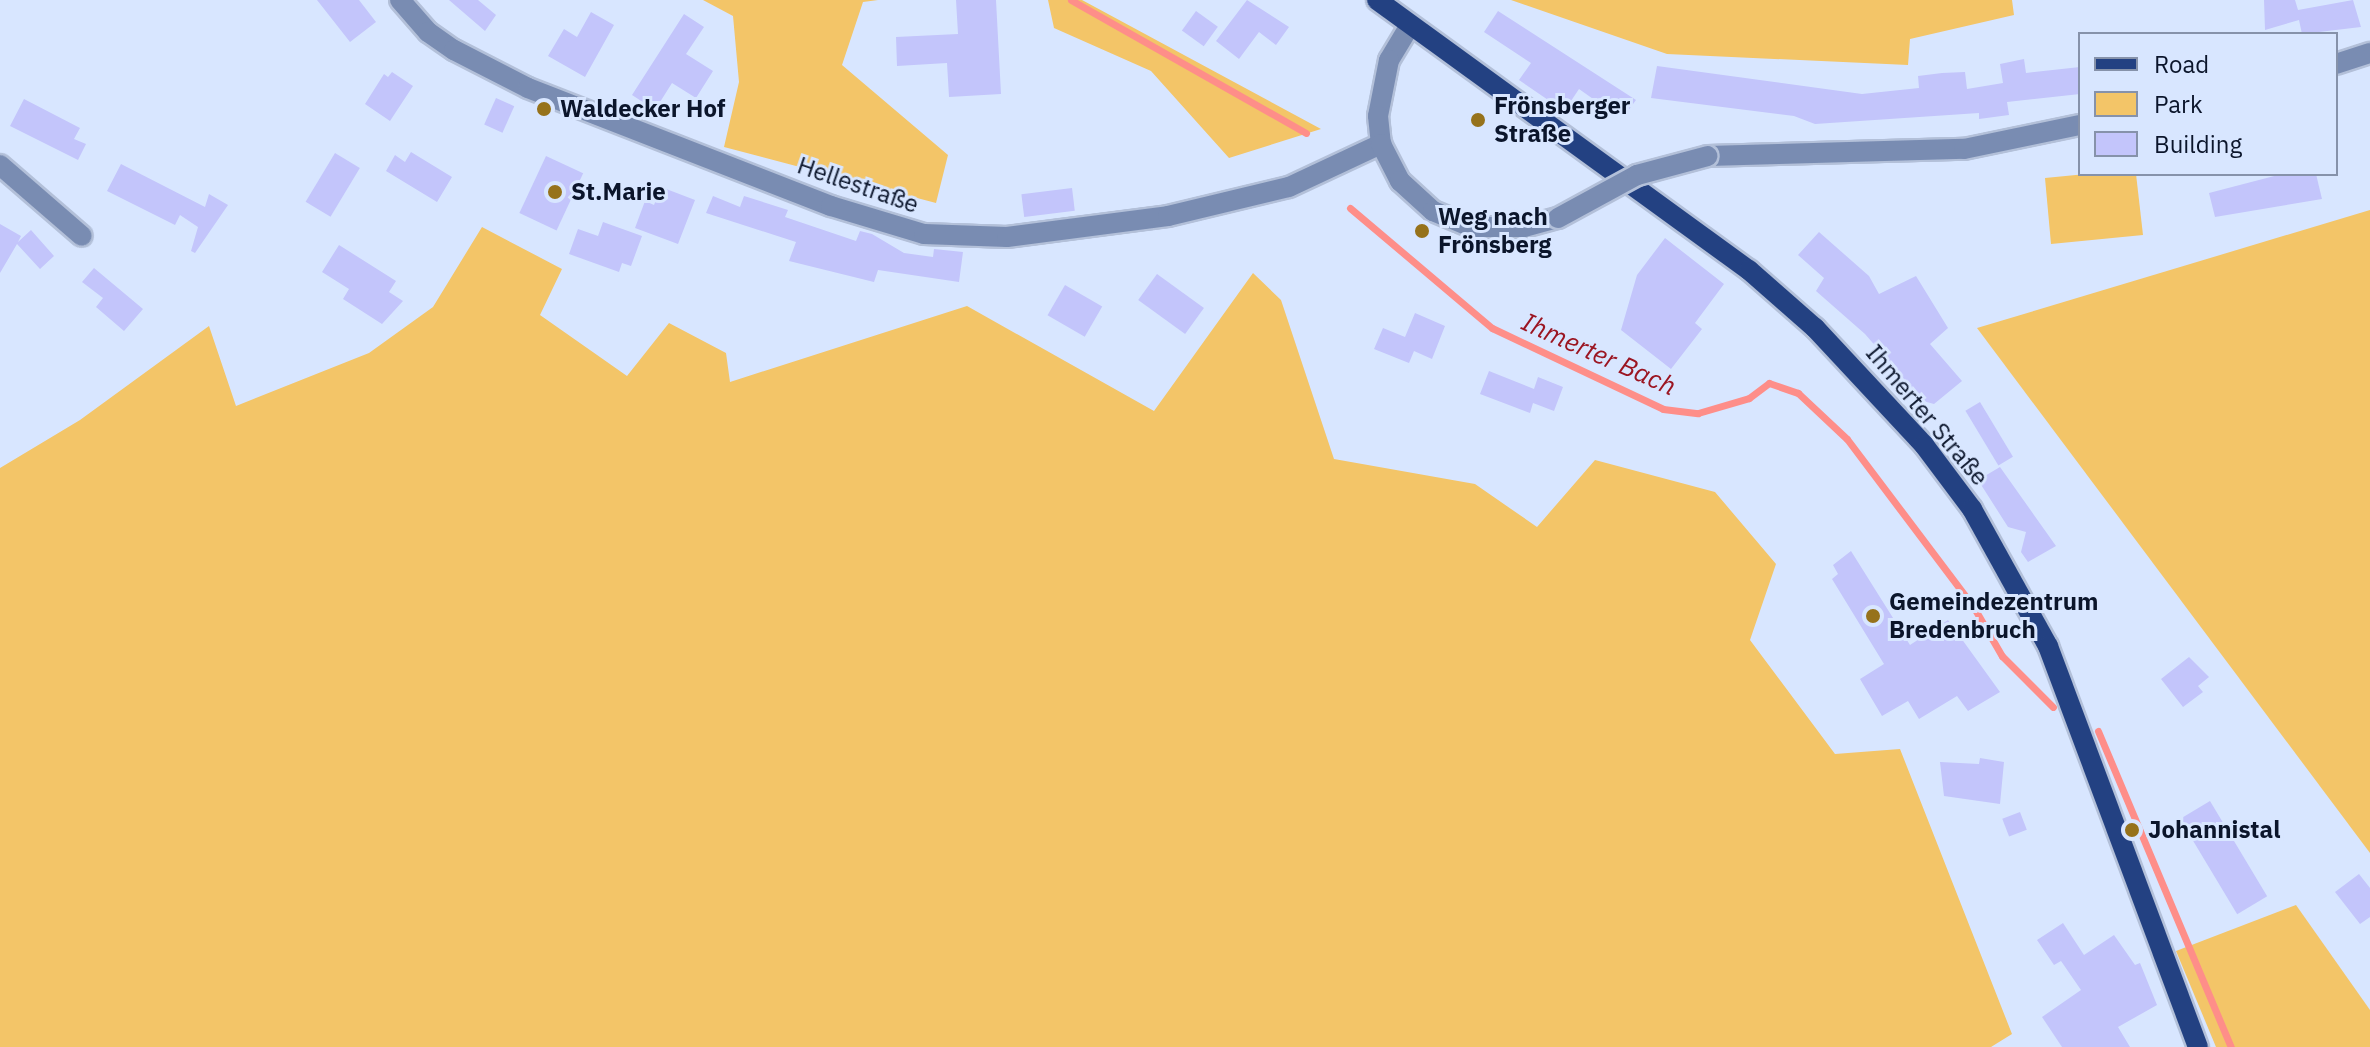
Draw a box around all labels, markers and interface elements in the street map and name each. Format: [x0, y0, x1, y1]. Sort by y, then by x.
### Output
legend [2078, 32, 2338, 176]
text: Road [2154, 48, 2209, 80]
text: Park [2154, 88, 2203, 120]
place label: Frönsberger Straße [1494, 92, 1631, 148]
place label: Waldecker Hof [560, 95, 726, 123]
marker: Waldecker Hof [535, 100, 553, 118]
marker: Frönsberger Straße [1469, 111, 1487, 129]
text: Building [2154, 128, 2242, 160]
street label: Hellestraße [794, 151, 922, 219]
place label: St.Marie [571, 178, 666, 206]
marker: St.Marie [546, 183, 564, 201]
place label: Weg nach Frönsberg [1438, 203, 1552, 259]
marker: Weg nach Frönsberg [1413, 222, 1431, 240]
water label: Ihmerter Bach [1517, 306, 1681, 402]
street label: Ihmerter Straße [1860, 339, 1994, 491]
place label: Gemeindezentrum Bredenbruch [1889, 588, 2098, 644]
marker: Gemeindezentrum Bredenbruch [1864, 607, 1882, 625]
place label: Johannistal [2148, 816, 2280, 844]
marker: Johannistal [2123, 821, 2141, 839]

